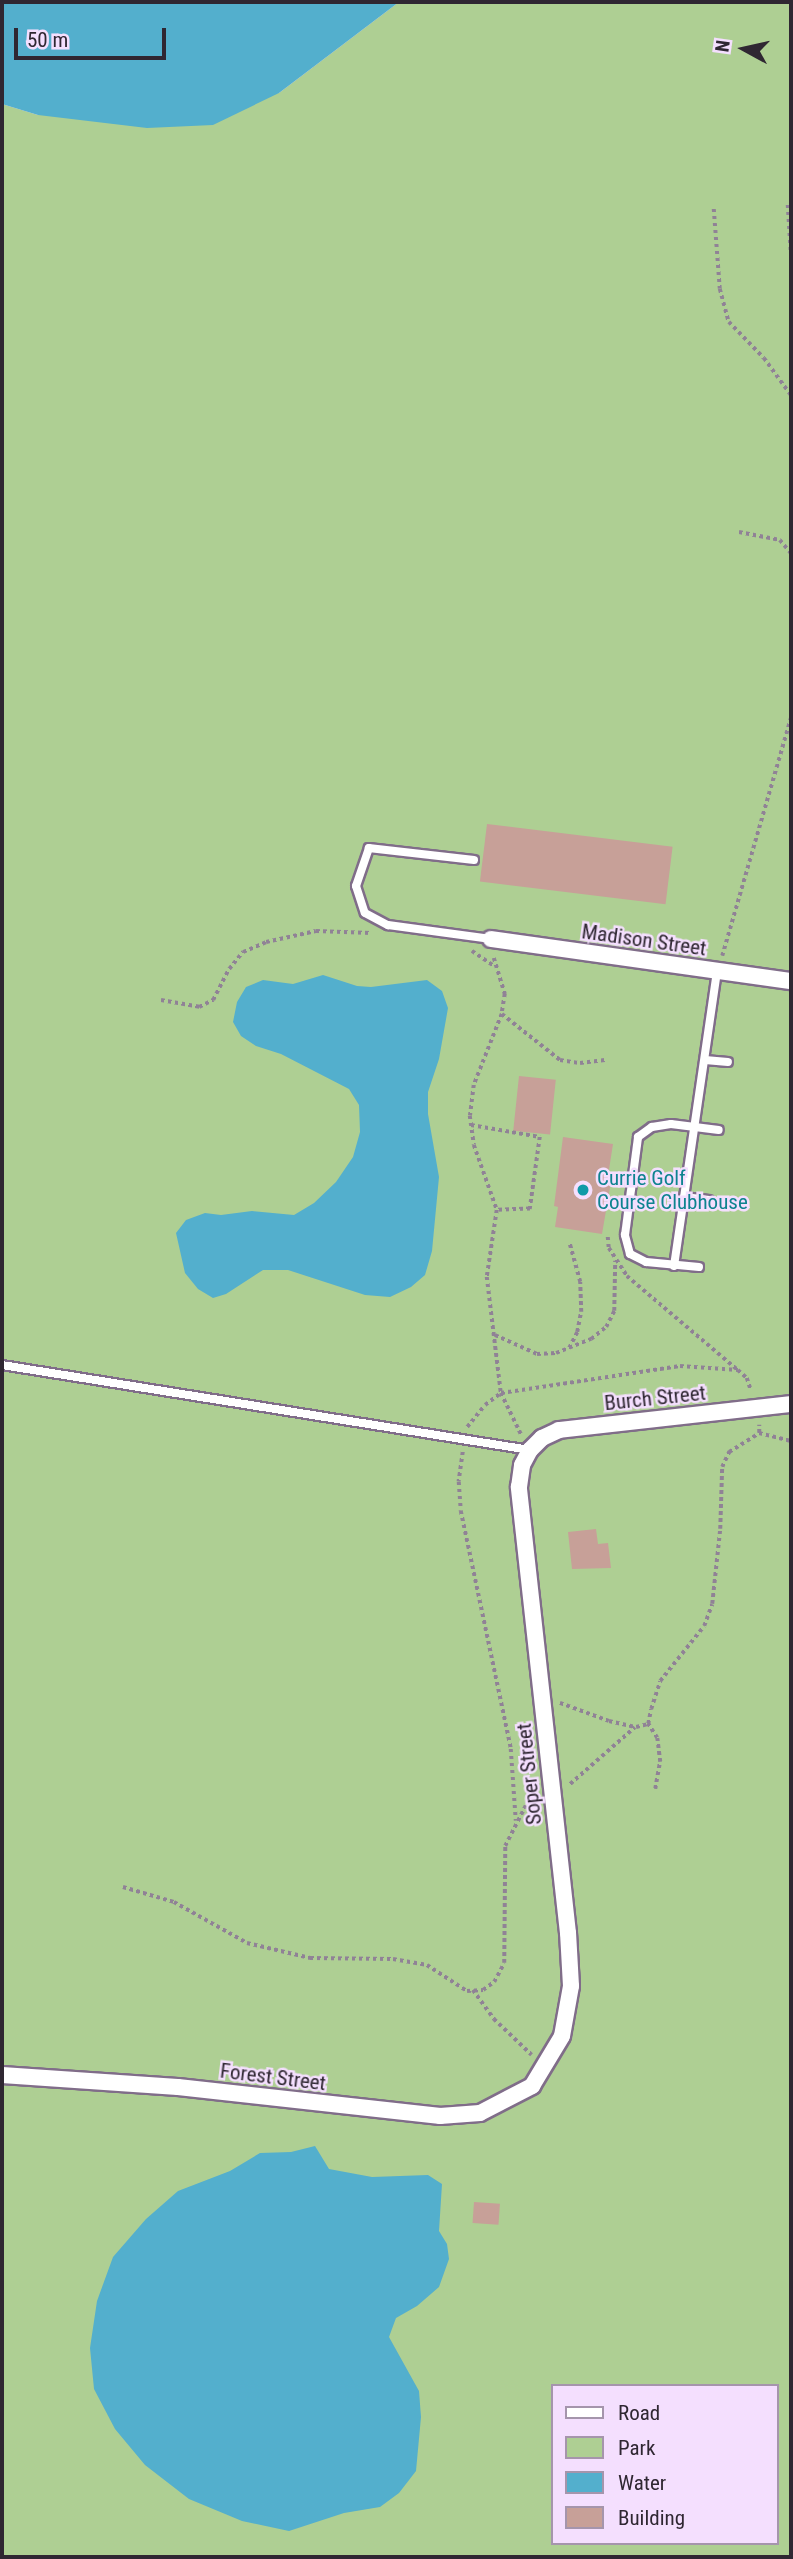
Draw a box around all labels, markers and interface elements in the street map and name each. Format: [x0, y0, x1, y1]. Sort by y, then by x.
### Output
scale bar [18, 14, 170, 58]
north arrow [709, 14, 779, 84]
text: 50 m [27, 28, 68, 52]
text: N [711, 39, 735, 53]
street label: Madison Street [580, 919, 708, 961]
place label: Currie Golf Course Clubhouse [597, 1165, 748, 1215]
marker: Currie Golf Course Clubhouse [575, 1182, 591, 1198]
street label: Burch Street [603, 1380, 707, 1416]
street label: Soper Street [511, 1722, 547, 1826]
street label: Forest Street [219, 2058, 327, 2096]
legend [552, 2384, 779, 2545]
text: Road [618, 2401, 660, 2425]
text: Park [618, 2436, 655, 2460]
text: Water [618, 2471, 666, 2495]
text: Building [618, 2506, 685, 2530]

